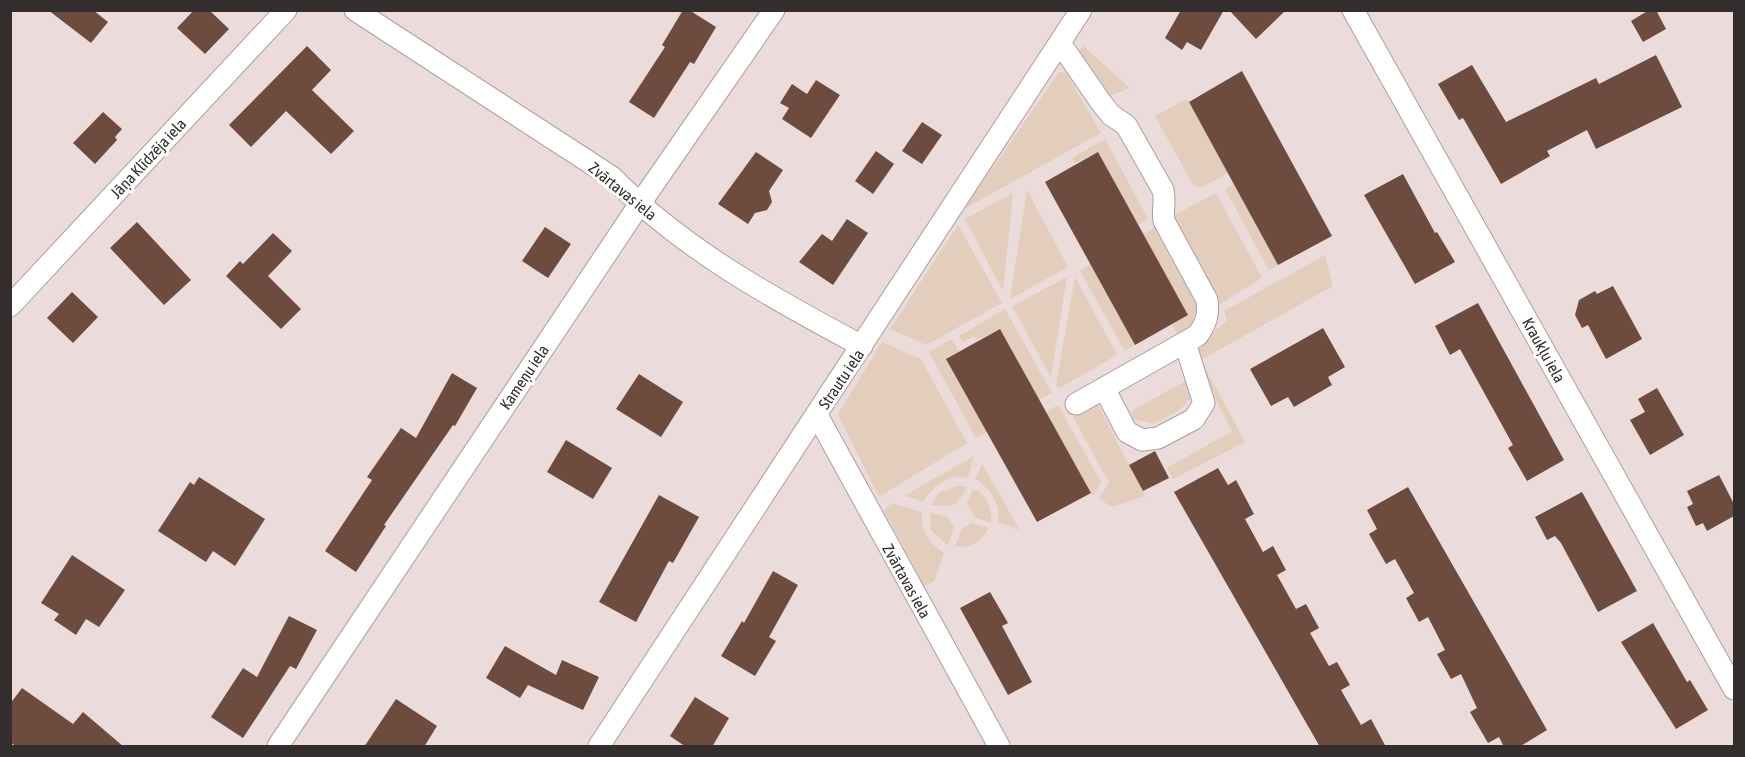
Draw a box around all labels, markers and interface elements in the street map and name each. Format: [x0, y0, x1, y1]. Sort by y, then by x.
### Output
street label: Jāņa Klīdzēja iela [107, 115, 190, 202]
street label: Zvārtavas iela [585, 158, 661, 224]
street label: Kraukļu iela [1518, 314, 1569, 386]
street label: Kameņu iela [496, 341, 553, 413]
street label: Strautu iela [815, 346, 867, 412]
street label: Zvārtavas iela [879, 541, 935, 621]

